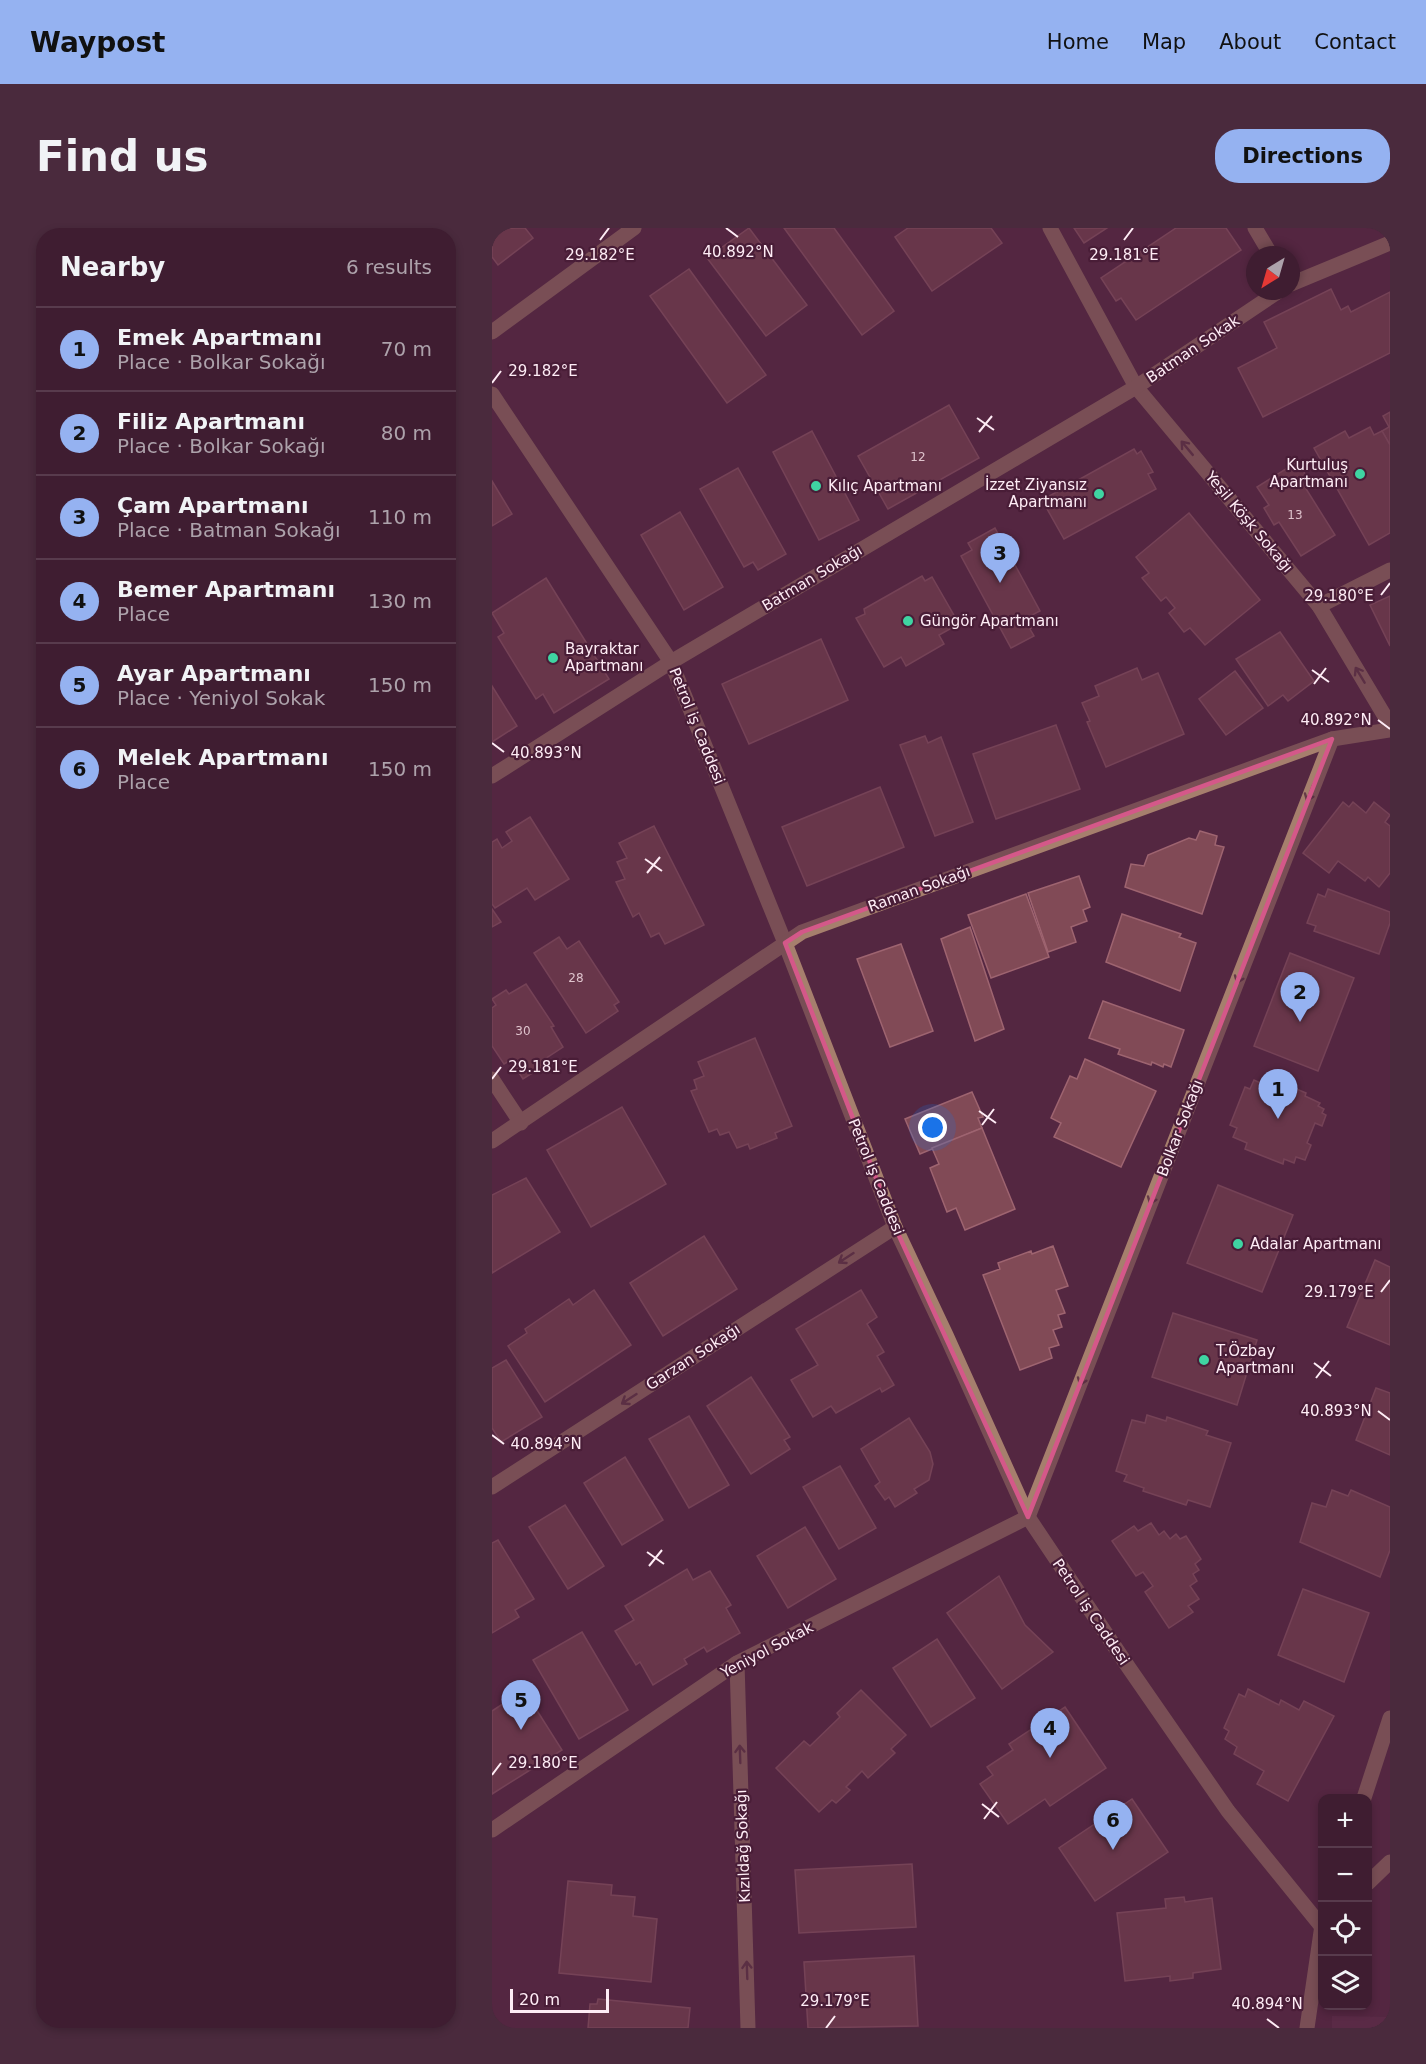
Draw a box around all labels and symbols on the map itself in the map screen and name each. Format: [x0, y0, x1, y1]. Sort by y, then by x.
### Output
text: 40.892°N [702, 243, 774, 261]
text: 29.182°E [565, 246, 635, 264]
text: 29.181°E [1089, 246, 1159, 264]
north arrow [1246, 246, 1300, 300]
street label: Batman Sokak [1143, 311, 1243, 387]
text: 29.182°E [508, 362, 578, 380]
one-way arrow [1181, 440, 1194, 456]
house number: 12 [910, 450, 926, 464]
place label: Kurtuluş Apartmanı [1269, 456, 1348, 491]
street label: Yeşil Köşk Sokağı [1201, 467, 1297, 576]
marker: Kurtuluş Apartmanı [1353, 467, 1367, 481]
place label: İzzet Ziyansız Apartmanı [985, 475, 1087, 511]
place label: Kılıç Apartmanı [828, 477, 942, 495]
marker: Kılıç Apartmanı [809, 479, 823, 493]
marker: İzzet Ziyansız Apartmanı [1092, 487, 1106, 501]
house number: 13 [1287, 508, 1303, 522]
pin: 3 [980, 534, 1020, 583]
street label: Batman Sokağı [759, 541, 865, 615]
text: 29.180°E [1304, 587, 1374, 605]
place label: Güngör Apartmanı [920, 612, 1059, 630]
marker: Güngör Apartmanı [901, 614, 915, 628]
place label: Bayraktar Apartmanı [565, 640, 644, 675]
marker: Bayraktar Apartmanı [546, 651, 560, 665]
street label: Petrol iş Caddesi [665, 665, 729, 787]
one-way arrow [1354, 667, 1366, 684]
text: 40.892°N [1300, 711, 1372, 729]
text: 40.893°N [510, 744, 582, 762]
one-way arrow [1304, 783, 1315, 802]
street label: Raman Sokağı [865, 862, 973, 916]
one-way arrow [1233, 965, 1244, 984]
house number: 28 [568, 971, 584, 985]
pin: 2 [1280, 972, 1320, 1022]
house number: 30 [515, 1024, 531, 1038]
text: 29.181°E [508, 1058, 578, 1076]
pin: 1 [1258, 1070, 1298, 1119]
street label: Bolkar Sokağı [1153, 1077, 1207, 1179]
your location [918, 1113, 947, 1142]
street label: Petrol iş Caddesi [844, 1116, 908, 1238]
one-way arrow [1147, 1186, 1158, 1204]
place label: Adalar Apartmanı [1250, 1235, 1382, 1253]
marker: Adalar Apartmanı [1231, 1237, 1245, 1251]
one-way arrow [837, 1252, 854, 1265]
text: 29.179°E [1304, 1283, 1374, 1301]
street label: Garzan Sokağı [643, 1320, 743, 1394]
place label: T.Özbay Apartmanı [1215, 1341, 1295, 1377]
marker: T.Özbay Apartmanı [1197, 1353, 1211, 1367]
one-way arrow [1076, 1368, 1087, 1386]
one-way arrow [621, 1393, 638, 1405]
text: 40.893°N [1300, 1402, 1372, 1420]
text: 40.894°N [510, 1435, 582, 1453]
street label: Petrol iş Caddesi [1049, 1555, 1133, 1669]
street label: Yeniyol Sokak [717, 1618, 817, 1682]
pin: 5 [501, 1680, 540, 1730]
pin: 4 [1030, 1708, 1070, 1758]
one-way arrow [734, 1744, 746, 1764]
text: 29.180°E [508, 1754, 578, 1772]
street label: Kızıldağ Sokağı [732, 1789, 754, 1903]
pin: 6 [1094, 1800, 1132, 1850]
one-way arrow [741, 1960, 752, 1980]
scale bar [510, 1986, 609, 2014]
text: 29.179°E [800, 1992, 870, 2010]
text: 40.894°N [1231, 1995, 1303, 2013]

